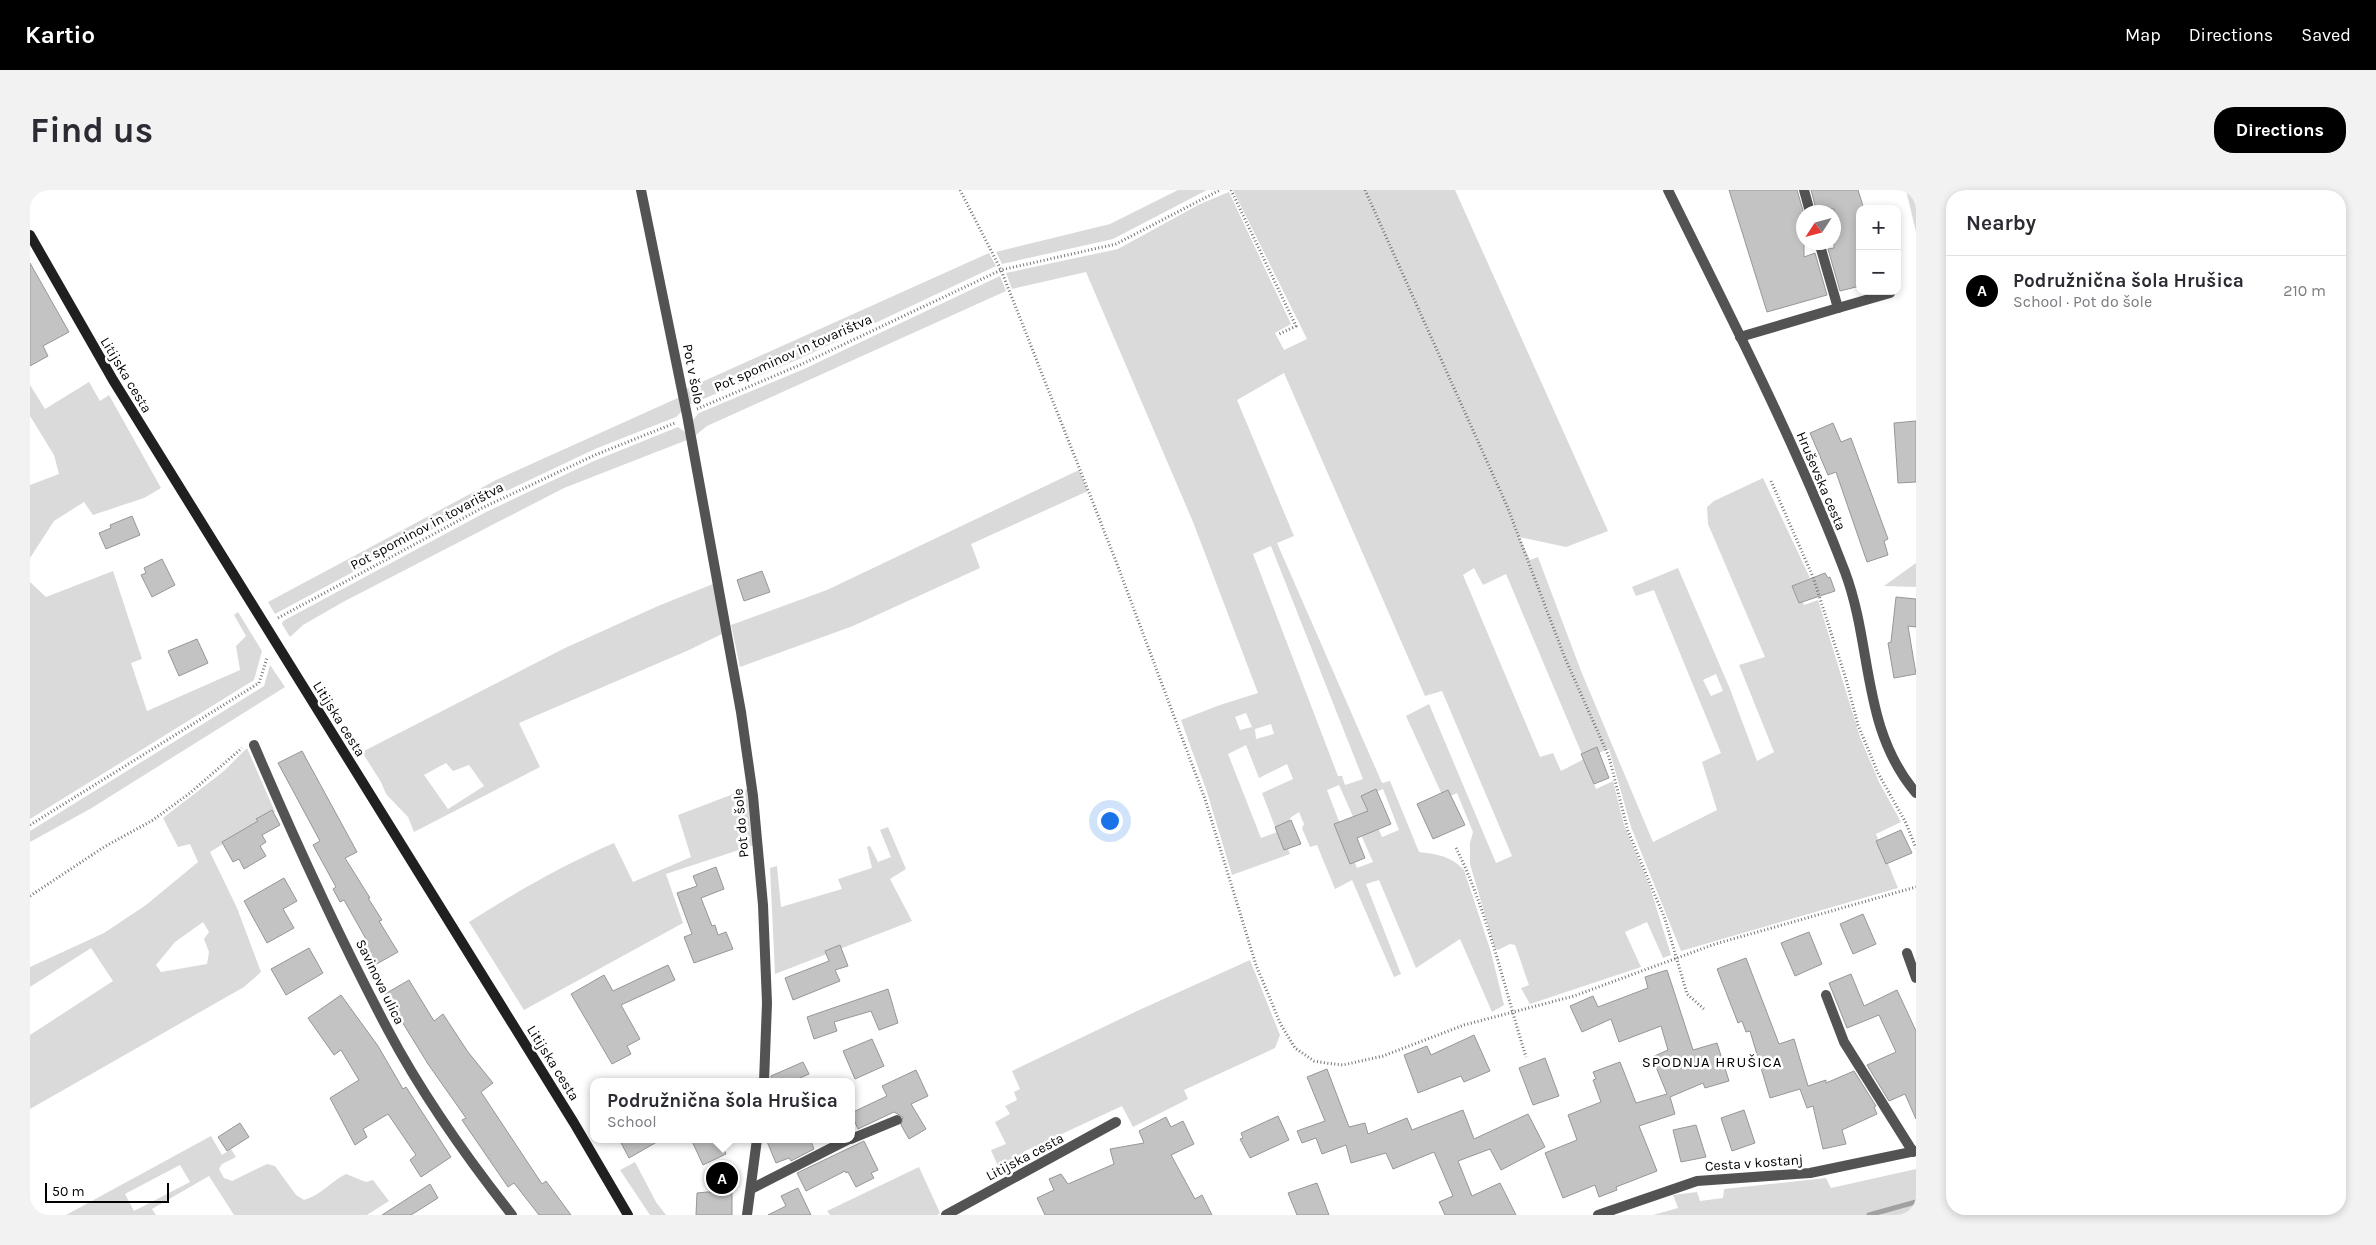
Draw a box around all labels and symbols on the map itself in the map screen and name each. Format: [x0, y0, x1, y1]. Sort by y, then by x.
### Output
north arrow [1796, 205, 1841, 250]
street label: Pot spominov in tovarištva [711, 310, 875, 396]
street label: Litijska cesta [97, 334, 155, 416]
street label: Pot v šolo [679, 342, 707, 406]
street label: Hruševska cesta [1793, 429, 1849, 533]
street label: Pot spominov in tovarištva [347, 478, 507, 574]
street label: Litijska cesta [309, 678, 369, 760]
street label: Pot do šole [730, 788, 752, 858]
your location [1097, 808, 1123, 834]
street label: Savinova ulica [352, 936, 408, 1028]
street label: Litijska cesta [523, 1022, 583, 1104]
district label: SPODNJA HRUŠICA [1642, 1053, 1782, 1071]
street label: Litijska cesta [983, 1129, 1067, 1185]
street label: Cesta v kostanj [1704, 1151, 1804, 1175]
pin: A [706, 1159, 738, 1197]
scale bar [45, 1180, 169, 1203]

